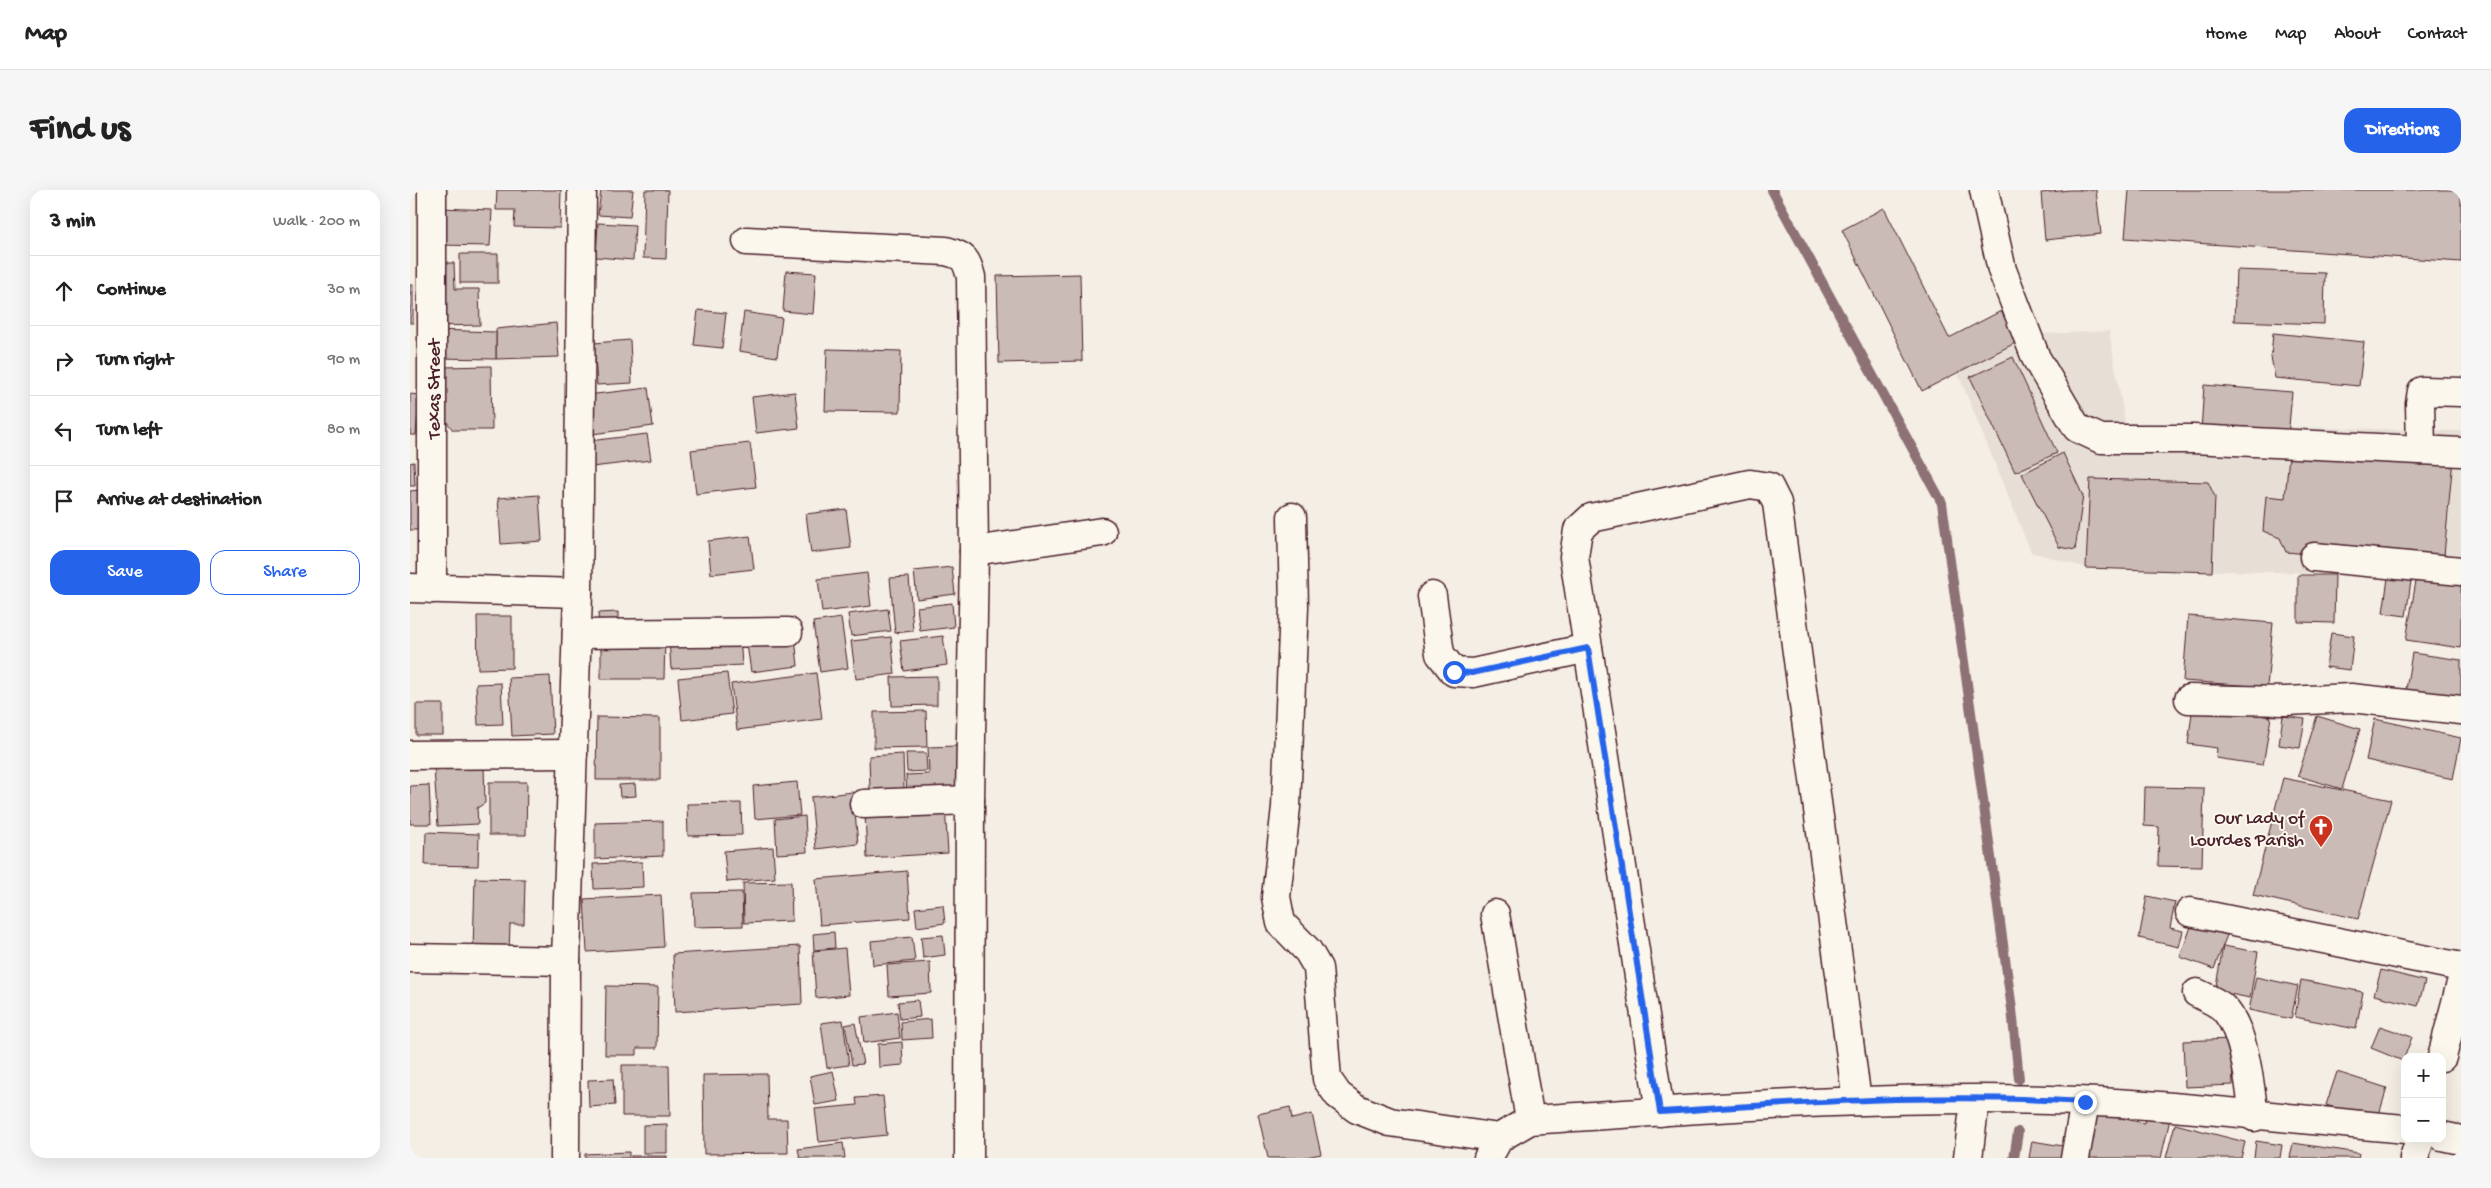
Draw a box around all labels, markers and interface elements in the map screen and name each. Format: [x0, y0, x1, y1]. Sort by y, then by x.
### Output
text: Map [25, 20, 67, 49]
text: Home [2205, 24, 2247, 45]
text: Map [2275, 24, 2306, 45]
text: About [2334, 24, 2380, 45]
text: Contact [2408, 24, 2466, 45]
button: Directions [2344, 108, 2461, 153]
text: Find us [30, 110, 130, 151]
text: 3 min [50, 210, 95, 235]
text: Walk · 200 m [273, 213, 360, 232]
icon: ahead [50, 277, 78, 305]
text: Continue [97, 279, 166, 302]
text: 30 m [327, 281, 360, 300]
street label: Texas Street [424, 337, 447, 440]
icon: right [50, 347, 78, 375]
text: Turn right [97, 349, 173, 372]
text: 90 m [328, 351, 360, 370]
icon: left [50, 417, 78, 445]
text: Turn left [97, 419, 161, 442]
text: 80 m [327, 421, 360, 440]
icon: arrive [50, 487, 78, 515]
text: Arrive at destination [97, 489, 261, 512]
button: Save [50, 550, 200, 595]
button: Share [210, 550, 360, 595]
route start [1443, 661, 1466, 684]
place label: Our Lady of Lourdes Parish [2190, 808, 2306, 853]
church icon: Our Lady of Lourdes Parish [2308, 814, 2334, 848]
map controls [2401, 1053, 2446, 1143]
button: + [2401, 1053, 2446, 1098]
route end [2074, 1091, 2097, 1114]
button: − [2401, 1098, 2446, 1143]

